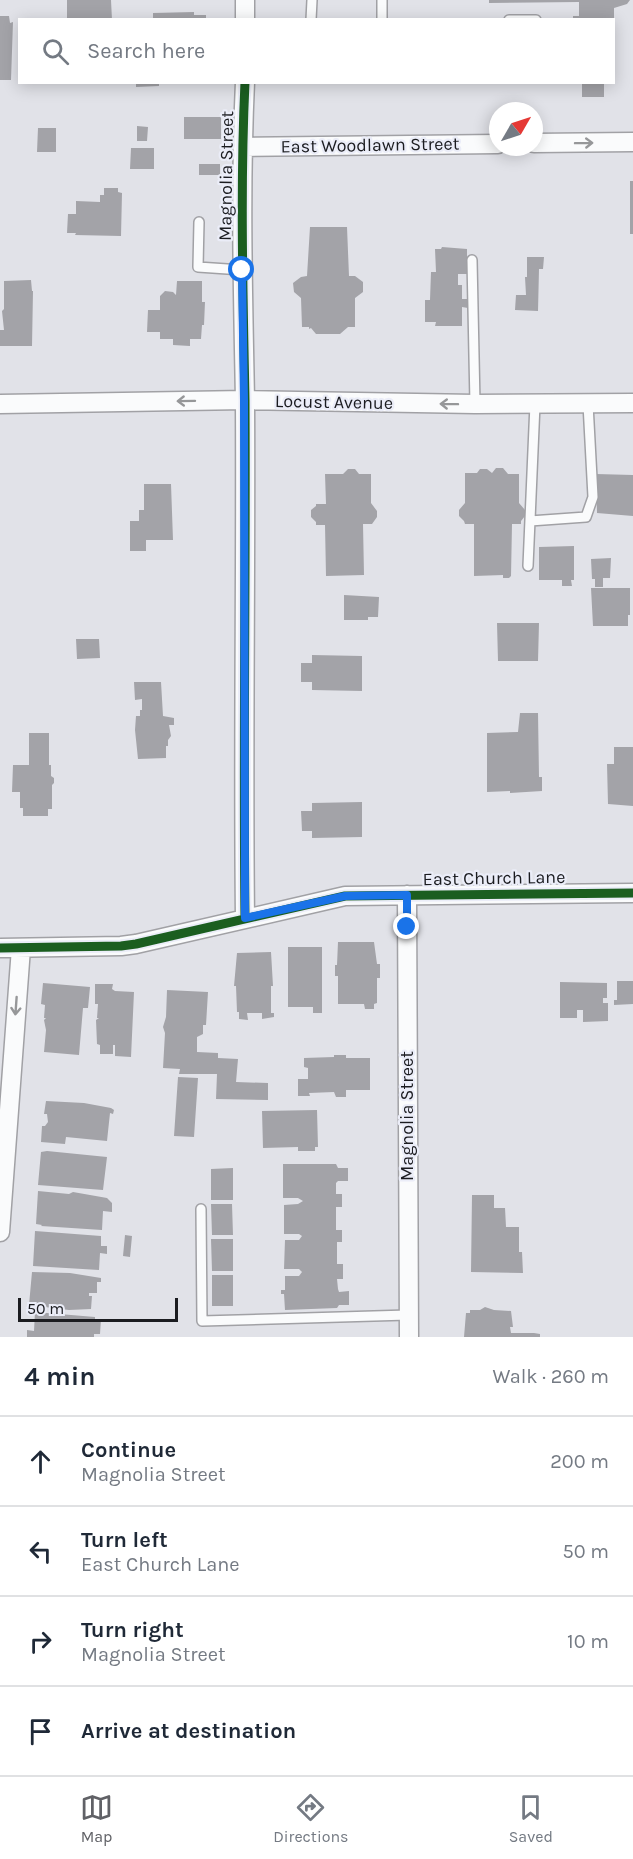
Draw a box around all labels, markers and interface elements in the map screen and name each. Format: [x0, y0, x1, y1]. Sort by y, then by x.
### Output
search box [18, 18, 615, 84]
icon: search [39, 35, 72, 68]
text: Search here [87, 38, 205, 64]
north arrow [489, 102, 543, 156]
street label: Magnolia Street [214, 111, 238, 241]
street label: East Woodlawn Street [280, 132, 460, 158]
one-way arrow [573, 137, 593, 149]
route start [228, 256, 254, 282]
street label: Locust Avenue [275, 390, 393, 414]
one-way arrow [177, 395, 197, 407]
one-way arrow [439, 398, 459, 410]
street label: East Church Lane [422, 866, 566, 890]
route end [393, 913, 419, 939]
one-way arrow [11, 996, 22, 1015]
street label: Magnolia Street [396, 1051, 418, 1181]
scale bar [18, 1295, 178, 1322]
text: 50 m [27, 1299, 64, 1318]
text: 4 min [24, 1361, 95, 1392]
text: Walk · 260 m [492, 1365, 609, 1388]
text: Continue [81, 1437, 176, 1463]
icon: ahead [24, 1445, 57, 1478]
text: 200 m [550, 1450, 609, 1473]
text: Magnolia Street [81, 1463, 225, 1486]
text: Turn left [81, 1527, 168, 1553]
icon: left [24, 1535, 57, 1568]
text: 50 m [562, 1540, 609, 1563]
text: East Church Lane [81, 1553, 240, 1576]
text: Turn right [81, 1617, 184, 1643]
icon: right [24, 1625, 57, 1658]
text: 10 m [567, 1630, 609, 1653]
text: Magnolia Street [81, 1643, 225, 1666]
icon: arrive [24, 1715, 57, 1748]
text: Arrive at destination [81, 1718, 296, 1744]
tab: Map [80, 1791, 113, 1846]
tab: Directions [273, 1791, 348, 1846]
tab: Saved [509, 1791, 553, 1846]

